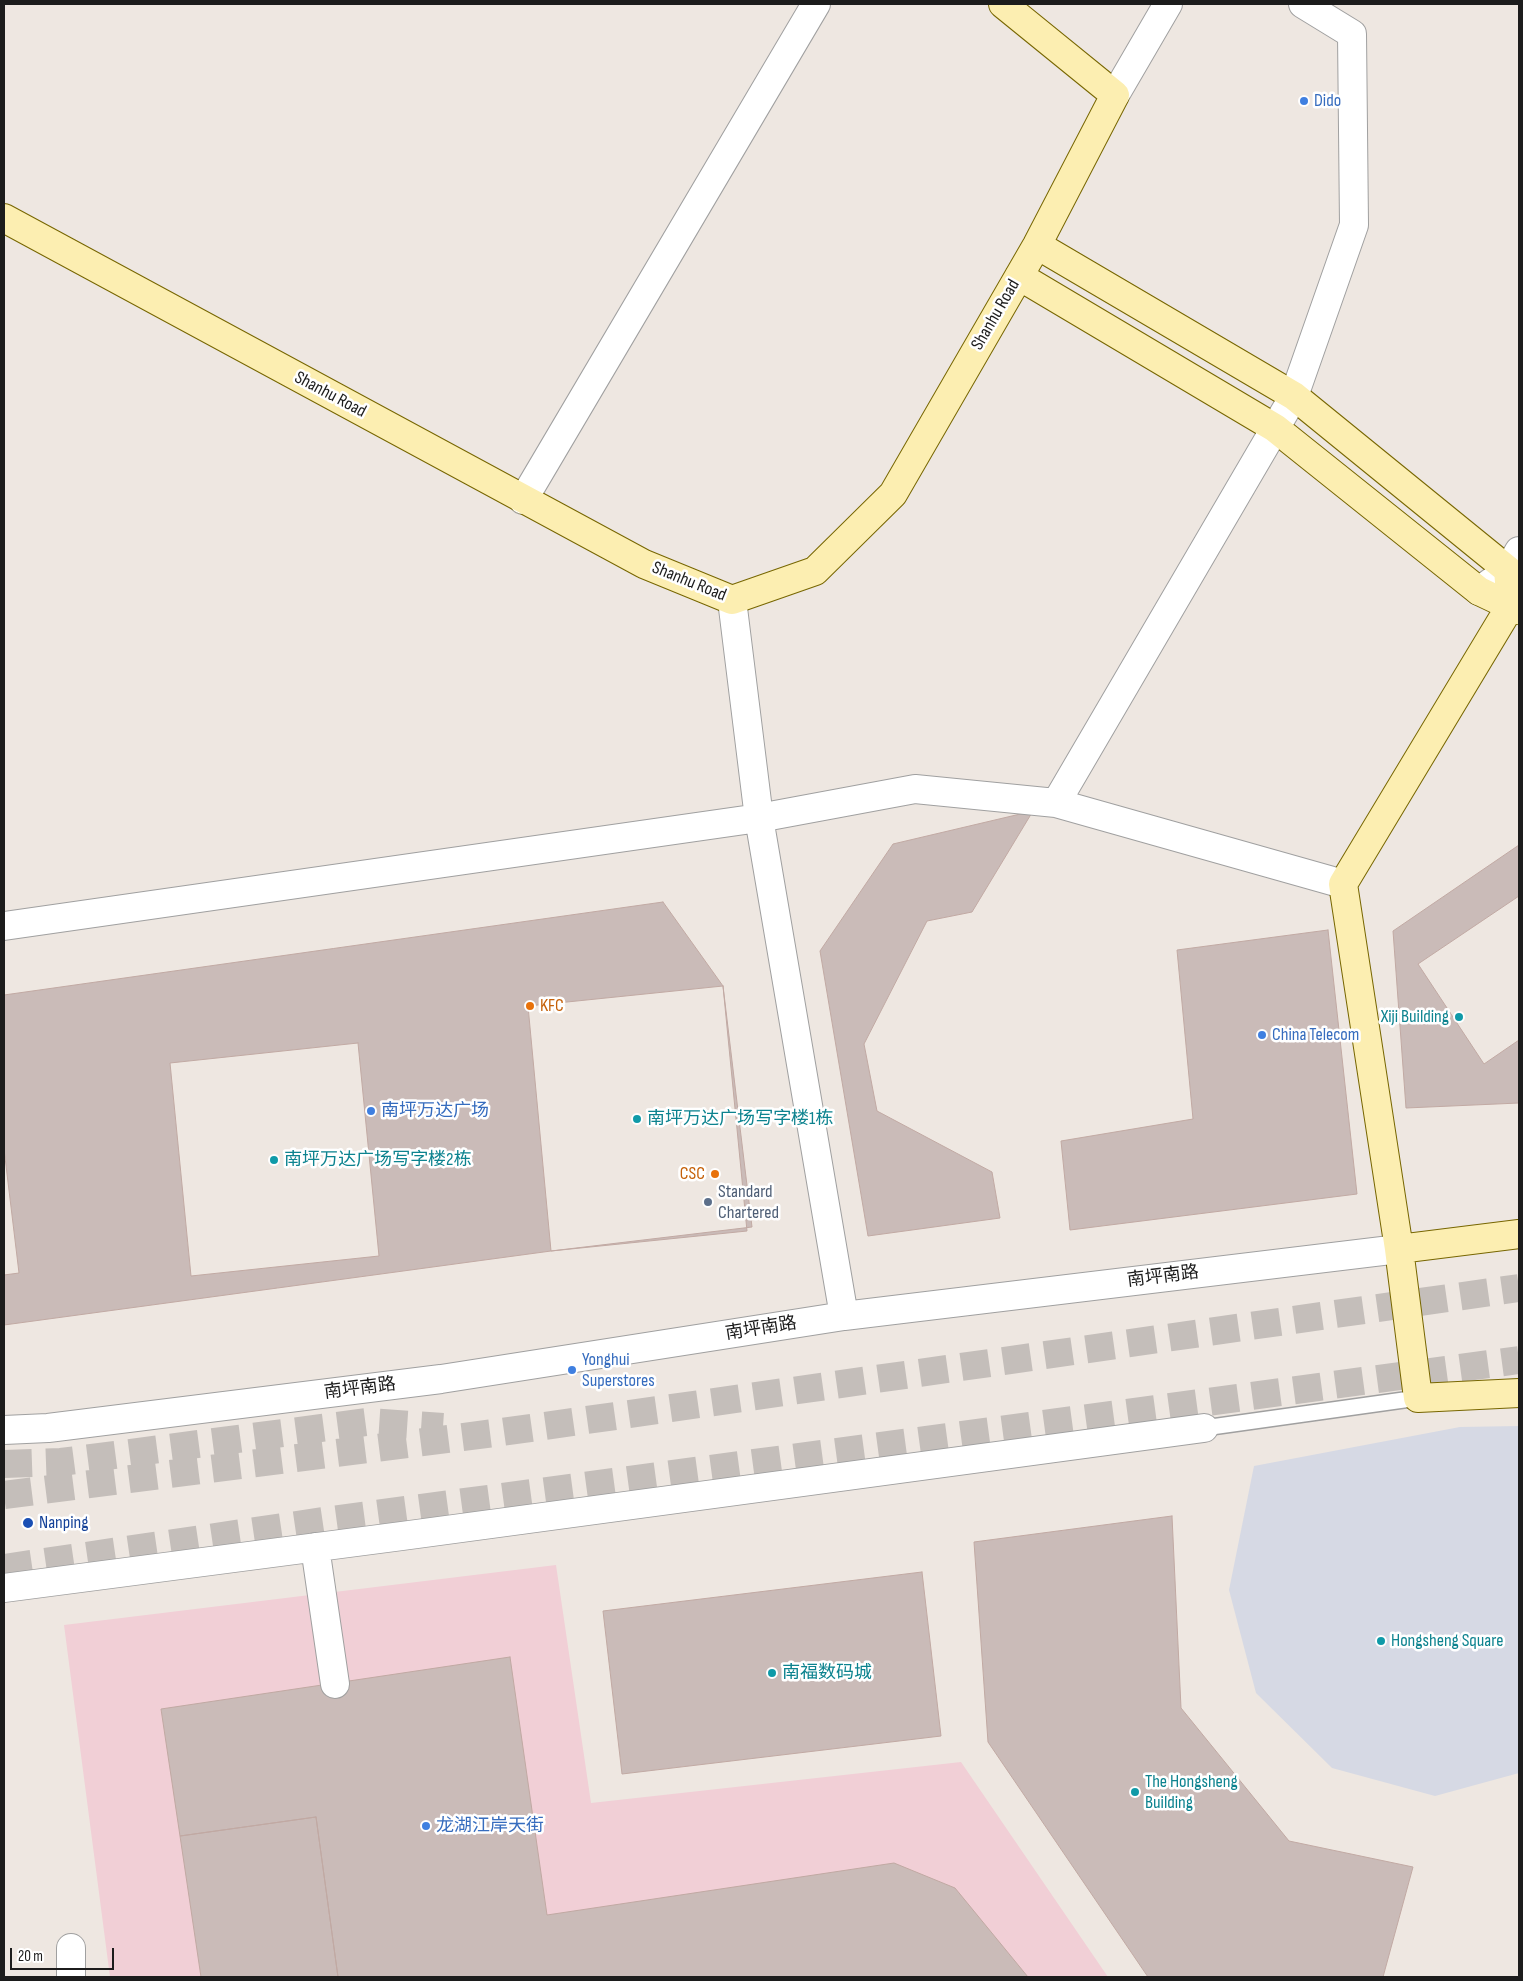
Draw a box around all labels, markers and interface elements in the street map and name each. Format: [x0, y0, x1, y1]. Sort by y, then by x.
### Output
place label: Dido [1314, 90, 1341, 112]
marker: Dido [1298, 95, 1310, 107]
street label: Shanhu Road [967, 276, 1025, 354]
street label: Shanhu Road [290, 367, 370, 423]
street label: Shanhu Road [649, 557, 729, 607]
place label: KFC [540, 995, 564, 1017]
marker: KFC [524, 1000, 536, 1012]
place label: Xiji Building [1381, 1006, 1449, 1028]
marker: Xiji Building [1453, 1011, 1465, 1023]
place label: China Telecom [1272, 1024, 1359, 1046]
marker: China Telecom [1256, 1029, 1268, 1041]
place label: 南坪万达广场 [381, 1100, 489, 1122]
marker: 南坪万达广场 [365, 1105, 377, 1117]
place label: 南坪万达广场写字楼1栋 [647, 1108, 833, 1130]
marker: 南坪万达广场写字楼1栋 [631, 1113, 643, 1125]
place label: 南坪万达广场写字楼2栋 [284, 1149, 471, 1171]
marker: 南坪万达广场写字楼2栋 [268, 1154, 280, 1166]
place label: CSC [680, 1163, 705, 1185]
marker: CSC [709, 1168, 721, 1180]
place label: Standard Chartered [718, 1181, 779, 1224]
marker: Standard Chartered [702, 1196, 714, 1208]
street label: 南坪南路 [1126, 1262, 1200, 1292]
street label: 南坪南路 [724, 1313, 798, 1345]
place label: Yonghui Superstores [582, 1349, 655, 1392]
marker: Yonghui Superstores [566, 1364, 578, 1376]
street label: 南坪南路 [323, 1374, 397, 1404]
place label: Nanping [39, 1512, 88, 1534]
marker: Nanping [21, 1516, 35, 1530]
place label: Hongsheng Square [1391, 1630, 1503, 1652]
marker: Hongsheng Square [1375, 1635, 1387, 1647]
place label: 南福数码城 [782, 1662, 872, 1684]
marker: 南福数码城 [766, 1667, 778, 1679]
place label: The Hongsheng Building [1145, 1771, 1238, 1814]
marker: The Hongsheng Building [1129, 1786, 1141, 1798]
place label: 龙湖江岸天街 [436, 1815, 544, 1837]
marker: 龙湖江岸天街 [420, 1820, 432, 1832]
scale bar [12, 1938, 116, 1970]
text: 20 m [18, 1947, 43, 1966]

